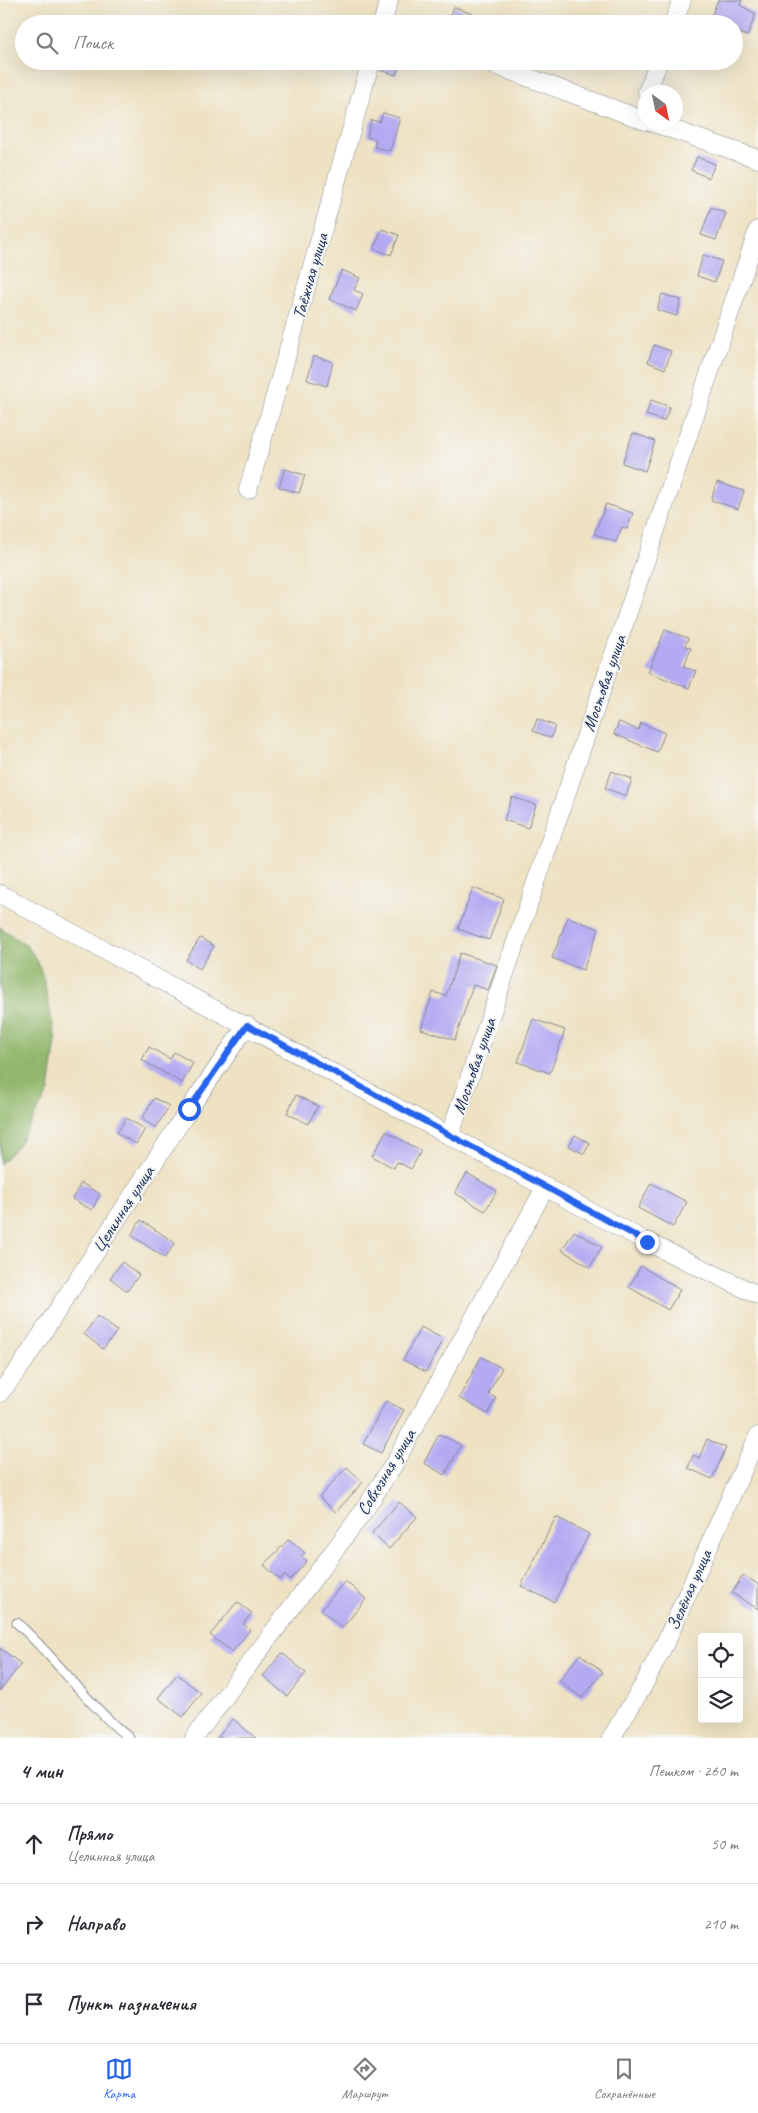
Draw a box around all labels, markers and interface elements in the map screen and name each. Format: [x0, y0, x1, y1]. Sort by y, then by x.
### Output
search box [15, 15, 743, 70]
icon: search [33, 29, 61, 57]
text: Поиск [73, 31, 113, 55]
north arrow [638, 85, 683, 130]
street label: Таёжная улица [287, 229, 333, 321]
street label: Мостовая улица [577, 631, 631, 734]
street label: Мостовая улица [447, 1014, 501, 1117]
route start [178, 1098, 201, 1121]
street label: Целинная улица [87, 1161, 160, 1256]
route end [636, 1231, 659, 1254]
street label: Совхозная улица [352, 1424, 421, 1519]
street label: Зелёная улица [662, 1545, 717, 1634]
map controls [698, 1633, 743, 1723]
button: locate [698, 1633, 743, 1678]
button: layers [698, 1678, 743, 1723]
text: 4 мин [20, 1758, 63, 1784]
text: Пешком · 260 m [649, 1761, 738, 1781]
text: Прямо [67, 1822, 112, 1846]
icon: ahead [20, 1830, 48, 1858]
text: 50 m [711, 1834, 738, 1854]
text: Целинная улица [67, 1846, 154, 1866]
icon: right [20, 1910, 48, 1938]
text: Направо [67, 1912, 125, 1936]
text: 210 m [704, 1914, 738, 1934]
icon: arrive [20, 1990, 48, 2018]
text: Пункт назначения [67, 1992, 196, 2016]
tab: Карта [103, 2055, 135, 2102]
tab: Маршрут [342, 2055, 388, 2102]
tab: Сохранённые [594, 2055, 655, 2102]

